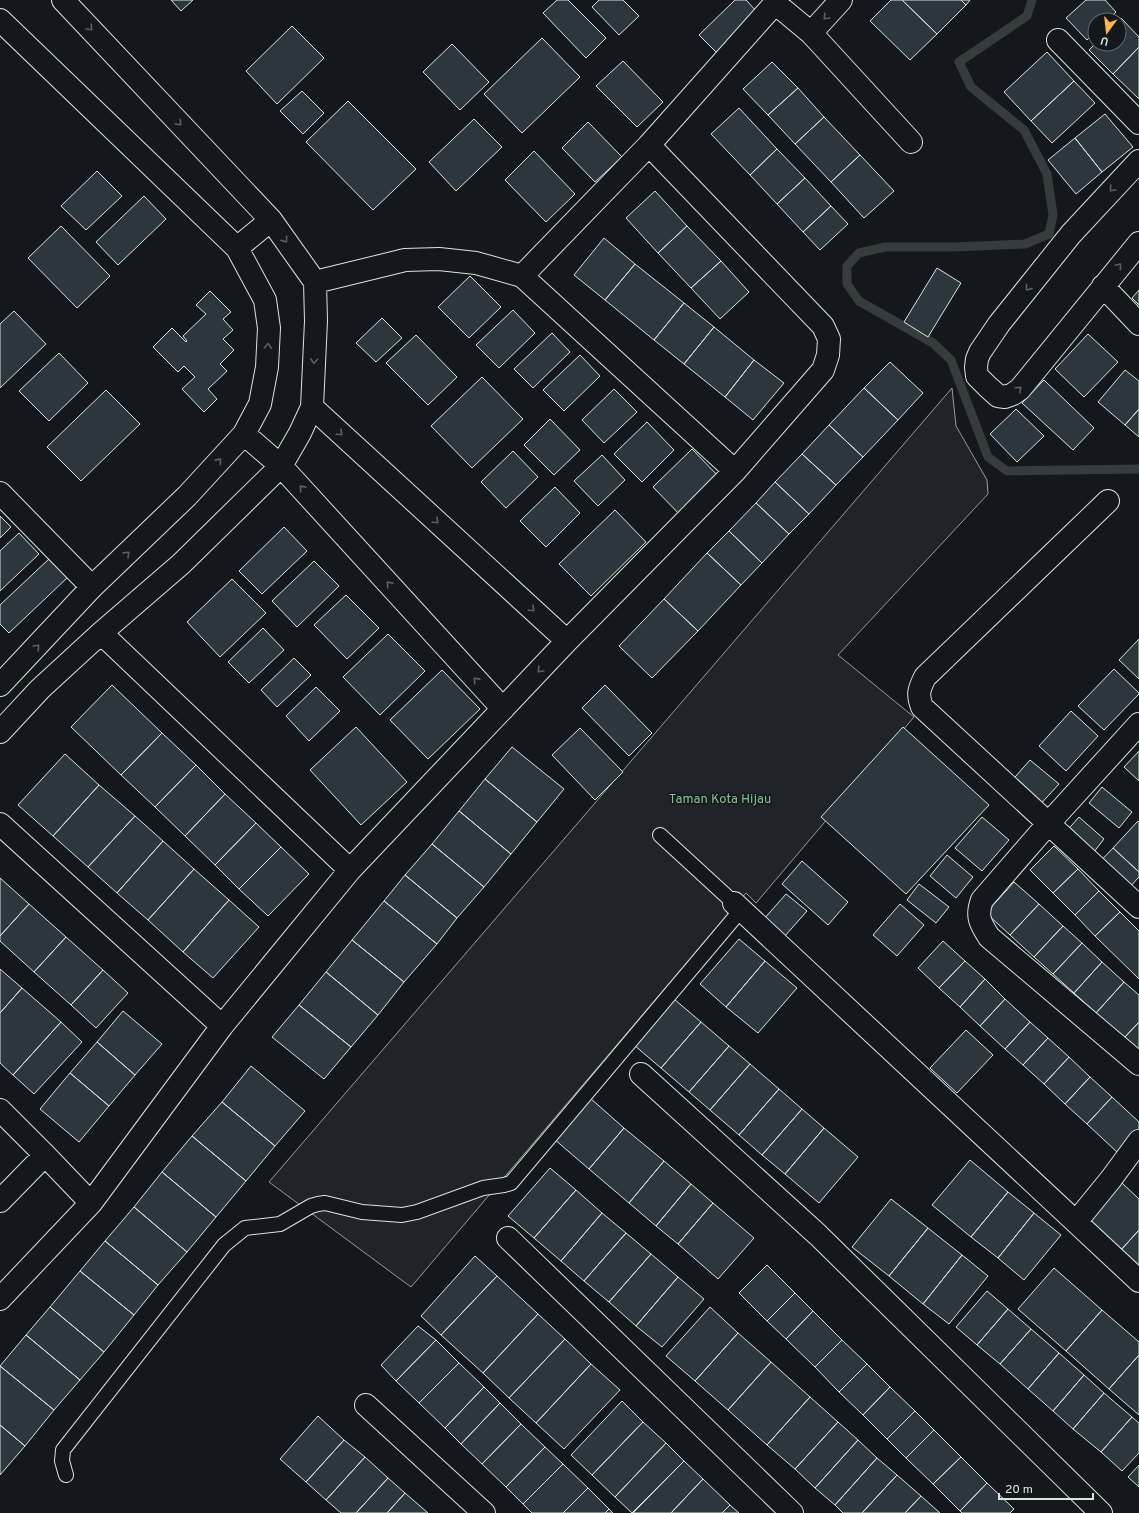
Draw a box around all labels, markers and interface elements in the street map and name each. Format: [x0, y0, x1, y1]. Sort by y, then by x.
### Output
one-way arrow [823, 12, 831, 20]
north arrow [1087, 12, 1127, 52]
one-way arrow [85, 23, 93, 31]
text: U [1099, 33, 1110, 48]
one-way arrow [174, 118, 182, 126]
one-way arrow [1110, 185, 1117, 192]
one-way arrow [280, 236, 287, 243]
one-way arrow [1115, 264, 1122, 271]
one-way arrow [1025, 283, 1032, 291]
one-way arrow [264, 343, 272, 349]
one-way arrow [309, 358, 318, 364]
one-way arrow [1015, 386, 1022, 393]
one-way arrow [335, 428, 343, 436]
one-way arrow [214, 458, 221, 466]
one-way arrow [299, 485, 306, 493]
one-way arrow [431, 516, 439, 524]
one-way arrow [122, 551, 130, 558]
one-way arrow [386, 581, 394, 589]
one-way arrow [527, 604, 535, 612]
one-way arrow [32, 644, 39, 652]
one-way arrow [537, 665, 545, 673]
one-way arrow [474, 678, 481, 685]
park label: Taman Kota Hijau [669, 792, 771, 808]
scale bar [999, 1475, 1093, 1501]
text: 20 m [1005, 1482, 1033, 1498]

